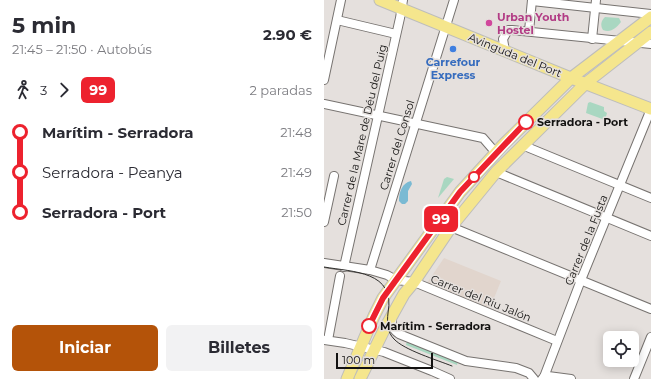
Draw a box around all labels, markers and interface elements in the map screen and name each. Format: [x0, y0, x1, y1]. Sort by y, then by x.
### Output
place label: Urban Youth Hostel [497, 10, 569, 37]
text: 5 min [12, 12, 76, 39]
marker: Urban Youth Hostel [484, 18, 494, 28]
text: 2.90 € [263, 25, 312, 44]
street label: Avinguda del Port [466, 30, 564, 80]
text: 21:45 – 21:50 · Autobús [12, 41, 152, 57]
street label: Carrer de la Mare de Déu del Puig [334, 43, 390, 227]
marker: Carrefour Express [448, 44, 458, 54]
place label: Carrefour Express [426, 55, 481, 82]
icon: walk [12, 79, 34, 101]
icon: forward [53, 79, 75, 101]
text: 99 [89, 81, 107, 99]
text: 3 [40, 82, 47, 98]
text: 2 paradas [250, 82, 312, 98]
street label: Carrer del Consol [377, 98, 417, 192]
marker: Serradora - Port [518, 114, 534, 130]
place label: Serradora - Port [537, 115, 628, 129]
text: Marítim - Serradora [42, 123, 194, 142]
text: 21:48 [280, 124, 312, 140]
text: Serradora - Peanya [42, 163, 183, 182]
text: 21:49 [281, 164, 312, 180]
unlabelled marker [468, 171, 480, 183]
street label: Carrer de la Fusta [561, 193, 611, 287]
text: Serradora - Port [42, 203, 166, 222]
text: 21:50 [281, 204, 312, 220]
line badge: 99 [423, 206, 459, 232]
text: 99 [432, 210, 450, 228]
street label: Carrer del Riu Jalón [429, 271, 533, 325]
marker: Marítim - Serradora [361, 318, 377, 334]
place label: Marítim - Serradora [380, 319, 491, 333]
button: Iniciar [12, 325, 158, 371]
button: Billetes [166, 325, 312, 371]
map controls [603, 331, 639, 367]
button: locate [603, 331, 639, 367]
scale bar [336, 351, 433, 370]
text: 100 m [342, 353, 375, 367]

